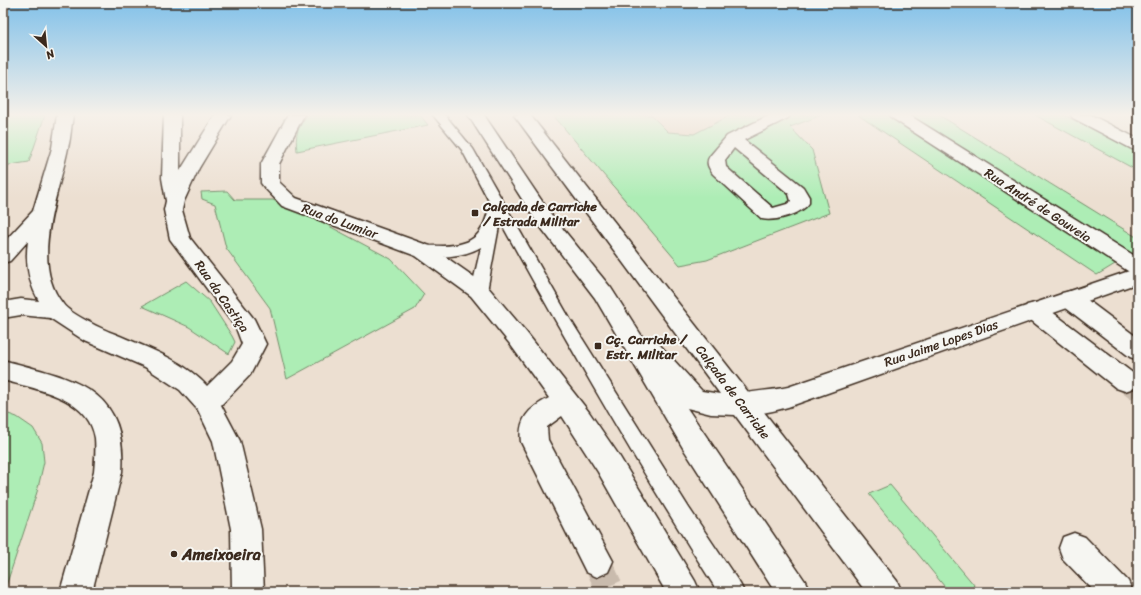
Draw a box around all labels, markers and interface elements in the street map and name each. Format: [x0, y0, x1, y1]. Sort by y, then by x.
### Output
north arrow [26, 26, 66, 66]
text: N [42, 44, 59, 65]
street label: Rua André de Gouveia [980, 162, 1097, 249]
place label: Calçada de Carriche / Estrada Militar [482, 195, 597, 233]
street label: Rua do Lumiar [299, 197, 382, 246]
marker: Calçada de Carriche / Estrada Militar [470, 208, 480, 218]
street label: Rua da Castiça [188, 255, 256, 337]
street label: Rua Jaime Lopes Dias [881, 312, 1002, 373]
place label: Cç. Carriche / Estr. Militar [605, 328, 689, 366]
street label: Calçada de Carriche [690, 340, 777, 445]
marker: Cç. Carriche / Estr. Militar [593, 341, 603, 351]
place label: Ameixoeira [181, 540, 262, 569]
marker: Ameixoeira [169, 549, 179, 559]

